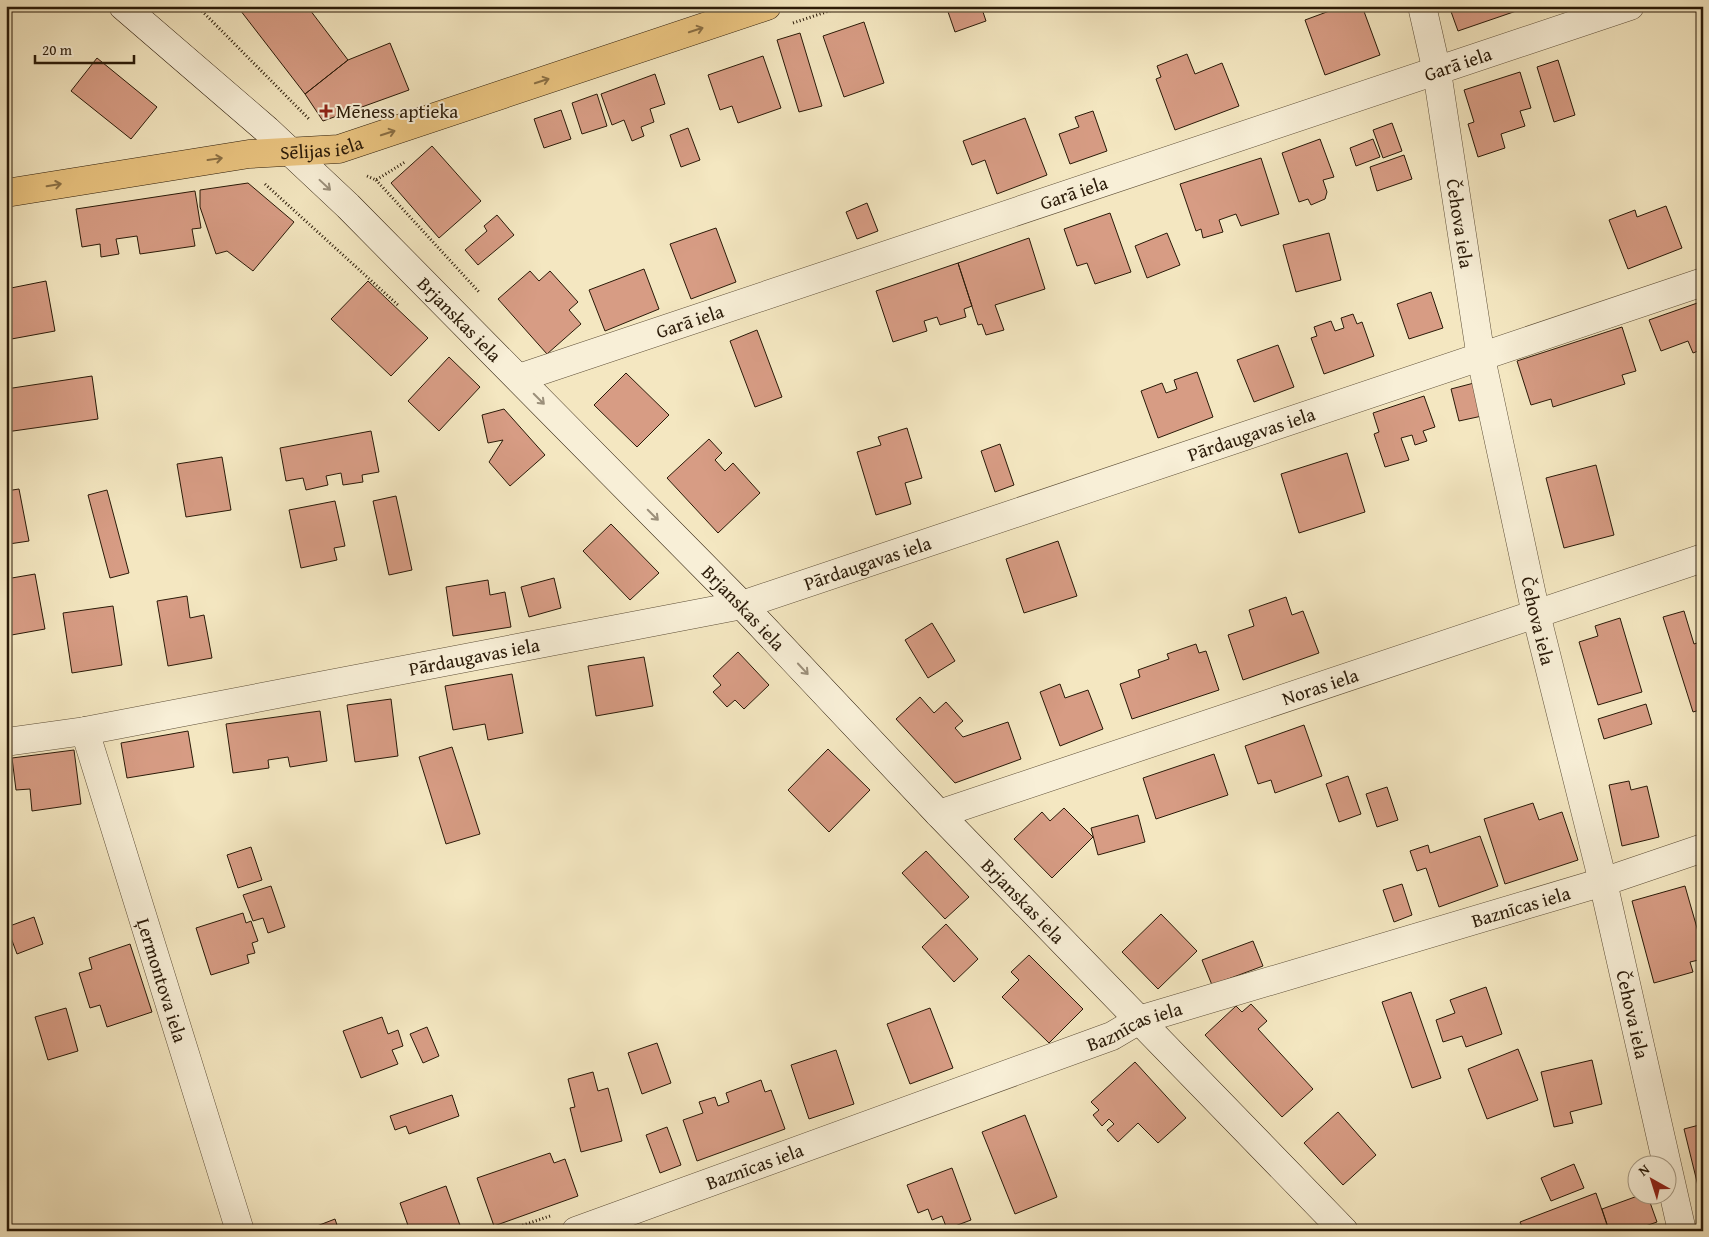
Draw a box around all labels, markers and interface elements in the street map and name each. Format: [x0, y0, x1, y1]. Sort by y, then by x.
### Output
one-way arrow [688, 25, 704, 34]
scale bar [35, 32, 134, 64]
text: 20 m [42, 39, 73, 60]
street label: Garā iela [1420, 39, 1495, 88]
one-way arrow [534, 76, 550, 85]
place label: Mēness aptieka [336, 97, 458, 125]
marker: Mēness aptieka [320, 105, 332, 117]
one-way arrow [380, 127, 396, 137]
street label: Sēlijas iela [279, 128, 367, 166]
one-way arrow [206, 154, 222, 164]
street label: Garā iela [1036, 168, 1111, 217]
street label: Čehova iela [1440, 177, 1481, 270]
one-way arrow [319, 179, 332, 191]
one-way arrow [46, 180, 62, 190]
street label: Brjanskas iela [411, 270, 508, 368]
street label: Garā iela [652, 296, 727, 345]
one-way arrow [533, 393, 545, 405]
street label: Pārdaugavas iela [1184, 399, 1319, 468]
one-way arrow [647, 508, 659, 521]
street label: Pārdaugavas iela [800, 528, 935, 597]
street label: Brjanskas iela [696, 558, 792, 657]
street label: Čehova iela [1514, 574, 1562, 668]
street label: Pārdaugavas iela [406, 630, 542, 683]
street label: Noras iela [1278, 660, 1362, 712]
one-way arrow [797, 663, 809, 676]
street label: Brjanskas iela [975, 852, 1072, 950]
street label: Baznīcas iela [1468, 879, 1574, 934]
street label: Ļermontova iela [130, 915, 195, 1046]
street label: Čehova iela [1609, 967, 1657, 1062]
street label: Baznīcas iela [1083, 994, 1185, 1058]
street label: Baznīcas iela [702, 1135, 807, 1197]
north arrow [1626, 1154, 1676, 1204]
text: N [1634, 1159, 1654, 1181]

